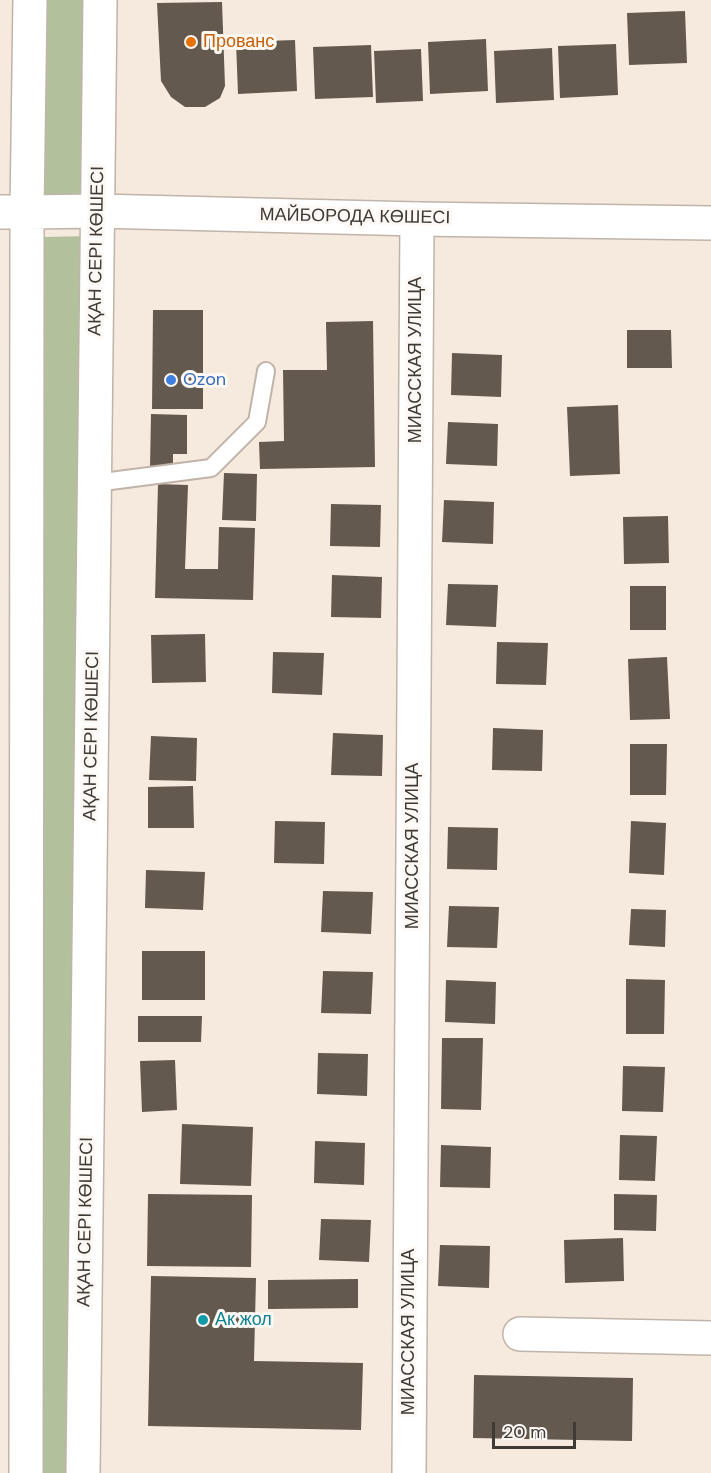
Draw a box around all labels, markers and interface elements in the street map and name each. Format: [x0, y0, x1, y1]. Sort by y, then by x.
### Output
place label: Прованс [203, 31, 274, 53]
marker: Прованс [184, 35, 198, 49]
street label: АҚАН СЕРІ КӨШЕСІ [85, 166, 109, 336]
street label: МАЙБОРОДА КӨШЕСІ [259, 205, 451, 229]
street label: МИАССКАЯ УЛИЦА [405, 277, 427, 443]
place label: Ozon [183, 369, 226, 391]
marker: Ozon [164, 373, 178, 387]
street label: АҚАН СЕРІ КӨШЕСІ [80, 651, 104, 821]
street label: МИАССКАЯ УЛИЦА [402, 763, 424, 929]
street label: АҚАН СЕРІ КӨШЕСІ [74, 1137, 98, 1307]
street label: МИАССКАЯ УЛИЦА [398, 1249, 420, 1415]
place label: Ак жол [215, 1309, 272, 1331]
marker: Ак жол [196, 1313, 210, 1327]
scale bar [495, 1410, 579, 1448]
text: 20 m [503, 1420, 546, 1444]

